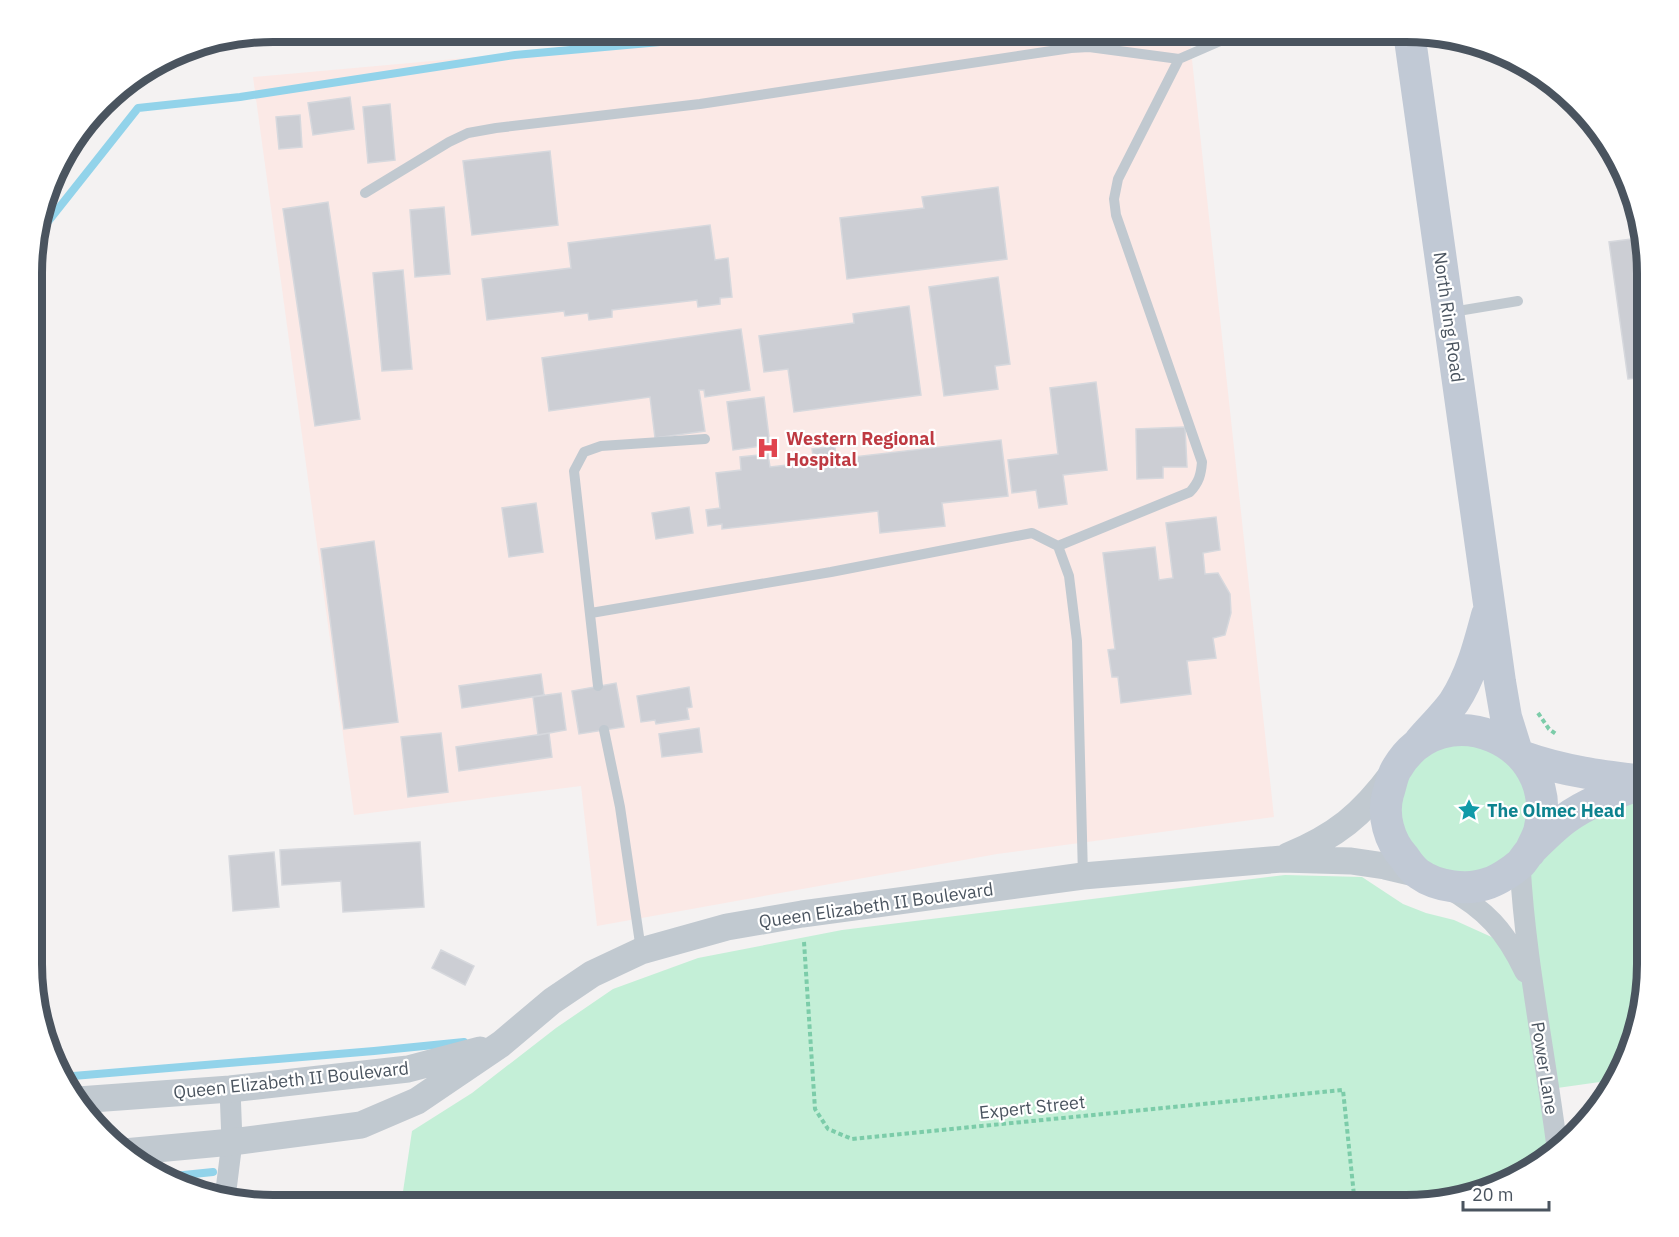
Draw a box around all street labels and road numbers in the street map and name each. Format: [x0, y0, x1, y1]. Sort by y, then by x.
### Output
street label: North Ring Road [1428, 250, 1470, 384]
street label: Queen Elizabeth II Boulevard [757, 877, 995, 933]
street label: Power Lane [1526, 1020, 1564, 1116]
street label: Queen Elizabeth II Boulevard [172, 1056, 410, 1104]
street label: Expert Street [978, 1090, 1086, 1124]

